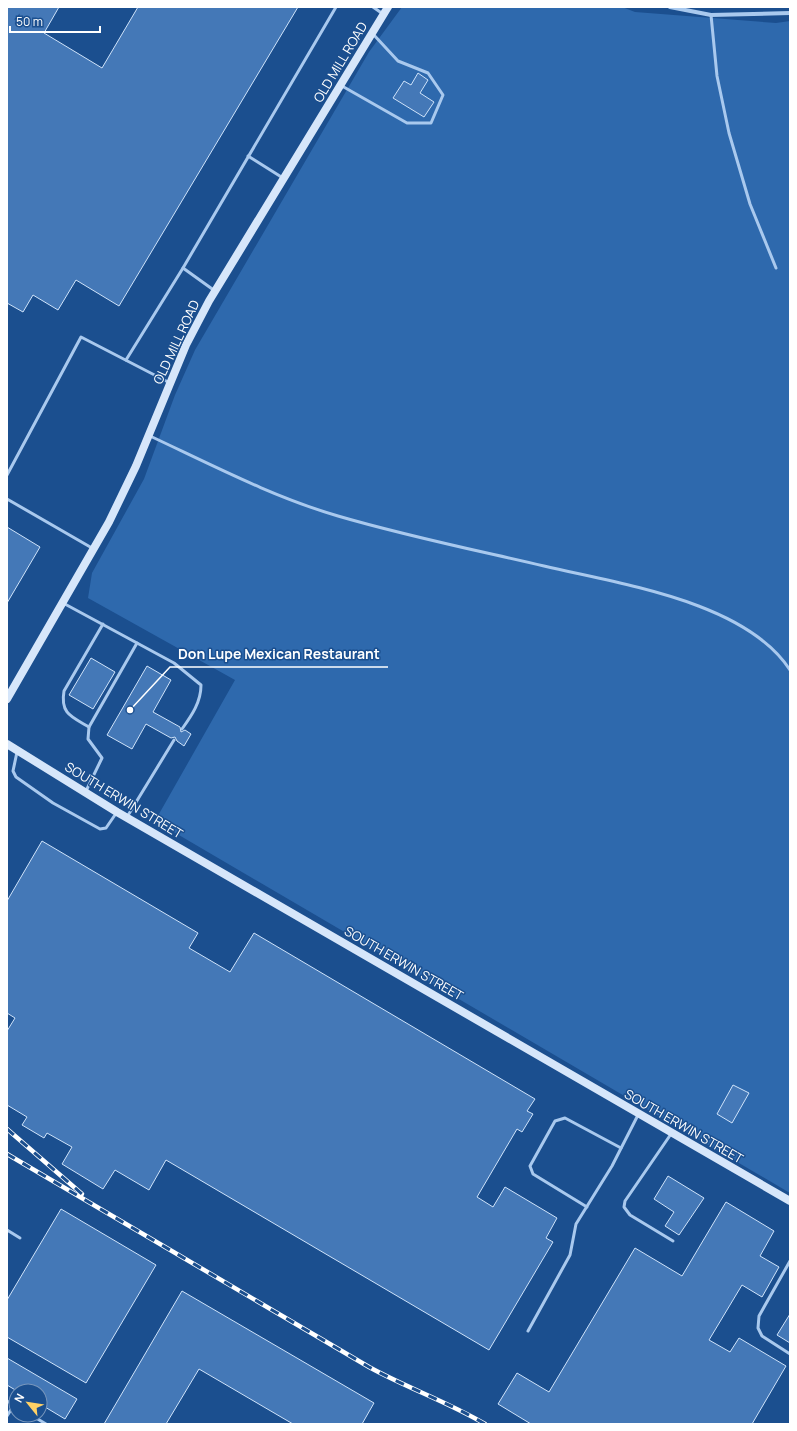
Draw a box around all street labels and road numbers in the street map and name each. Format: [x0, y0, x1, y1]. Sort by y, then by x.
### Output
street label: OLD MILL ROAD [309, 18, 371, 106]
street label: OLD MILL ROAD [149, 297, 203, 387]
street label: SOUTH ERWIN STREET [62, 758, 187, 843]
street label: SOUTH ERWIN STREET [341, 922, 467, 1005]
street label: SOUTH ERWIN STREET [621, 1085, 747, 1168]

